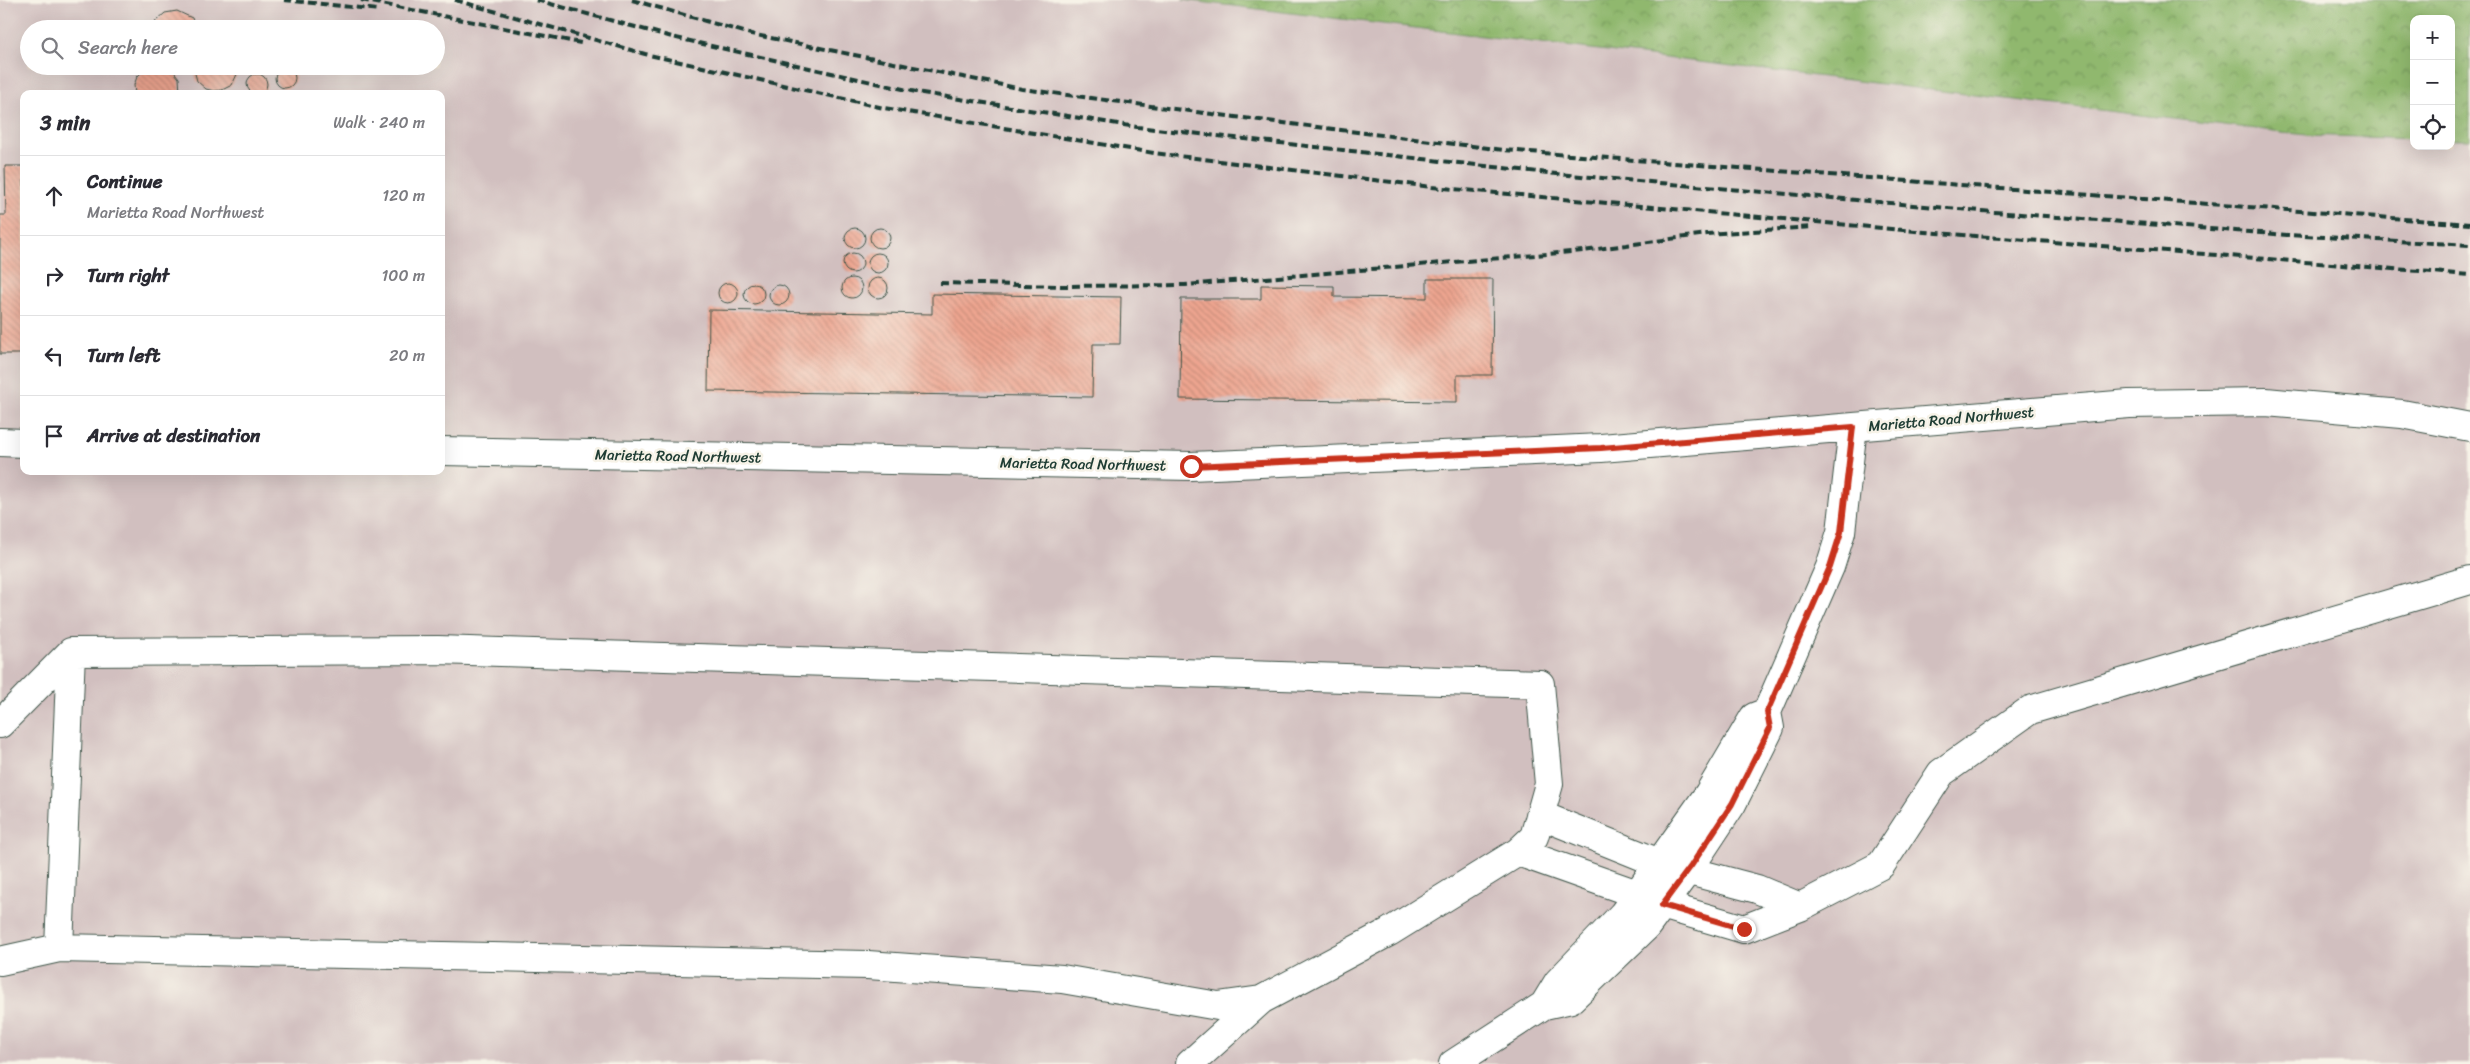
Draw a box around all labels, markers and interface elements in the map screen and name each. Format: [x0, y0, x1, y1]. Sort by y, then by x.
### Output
map controls [2410, 15, 2455, 150]
button: + [2410, 15, 2455, 60]
search box [20, 20, 445, 75]
text: Search here [78, 31, 178, 64]
icon: search [38, 34, 66, 62]
button: − [2410, 60, 2455, 105]
text: 3 min [40, 104, 90, 142]
button: locate [2410, 105, 2455, 150]
text: Walk · 240 m [333, 108, 425, 137]
text: Continue [87, 165, 163, 198]
text: 120 m [382, 181, 425, 210]
icon: ahead [40, 182, 68, 210]
text: Marietta Road Northwest [87, 198, 264, 227]
text: Turn right [87, 259, 169, 292]
text: 100 m [381, 261, 425, 290]
icon: right [40, 262, 68, 290]
text: Turn left [87, 339, 160, 372]
text: 20 m [389, 341, 425, 370]
icon: left [40, 342, 68, 370]
street label: Marietta Road Northwest [1867, 399, 2035, 439]
text: Arrive at destination [87, 419, 260, 452]
icon: arrive [40, 422, 68, 450]
street label: Marietta Road Northwest [595, 442, 762, 470]
street label: Marietta Road Northwest [1000, 450, 1167, 478]
route start [1180, 455, 1203, 478]
route end [1733, 918, 1756, 941]

